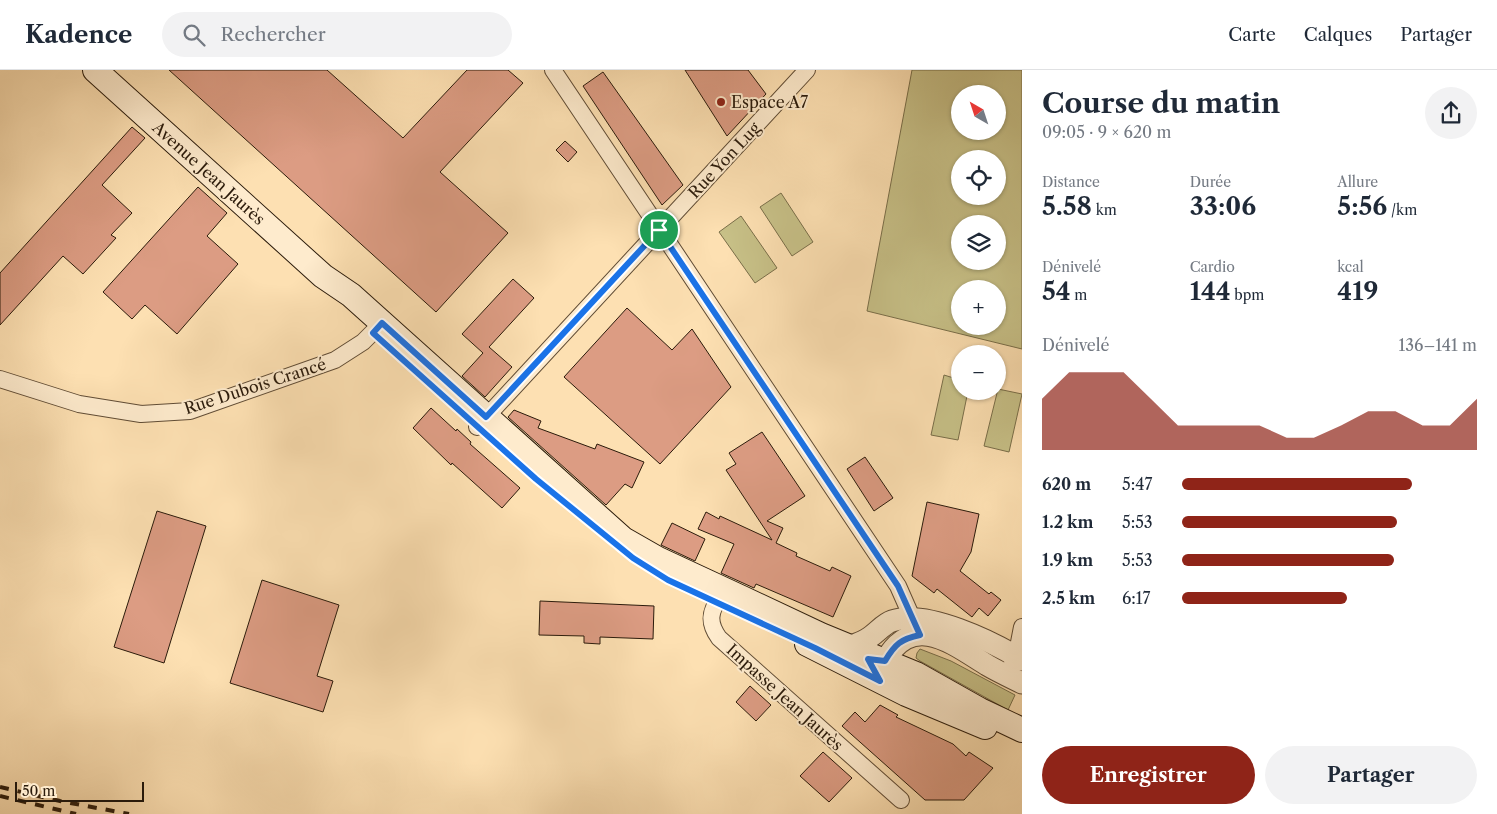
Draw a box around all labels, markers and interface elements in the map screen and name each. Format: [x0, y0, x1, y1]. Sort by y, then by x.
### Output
search box [162, 12, 512, 57]
text: Kadence [25, 20, 132, 49]
icon: search [180, 21, 208, 49]
text: Rechercher [220, 23, 326, 46]
text: Carte [1228, 24, 1276, 46]
text: Calques [1304, 24, 1372, 46]
text: Partager [1400, 24, 1472, 46]
north arrow [951, 85, 1006, 140]
map controls [951, 85, 1006, 400]
text: Course du matin [1042, 86, 1280, 120]
button: share [1425, 87, 1477, 139]
place label: Espace A7 [731, 92, 808, 112]
marker: Espace A7 [715, 96, 727, 108]
street label: Avenue Jean Jaurès [148, 117, 269, 229]
street label: Rue Yon Lug [684, 117, 765, 202]
text: 09:05 · 9 × 620 m [1042, 122, 1171, 142]
button: locate [951, 150, 1006, 205]
text: Distance [1042, 173, 1100, 191]
text: Durée [1190, 173, 1231, 191]
text: Allure [1337, 173, 1378, 191]
text: 5.58 [1042, 191, 1092, 222]
text: 33:06 [1190, 191, 1256, 222]
text: 5:56 [1337, 191, 1387, 222]
text: km [1092, 201, 1117, 219]
text: /km [1387, 201, 1417, 219]
pin [638, 209, 680, 251]
button: layers [951, 215, 1006, 270]
icon: arrive [645, 216, 673, 244]
text: Dénivelé [1042, 258, 1101, 276]
text: Cardio [1190, 258, 1235, 276]
text: kcal [1337, 258, 1364, 276]
text: 54 [1042, 276, 1071, 307]
text: 144 [1190, 276, 1231, 307]
text: 419 [1337, 276, 1378, 307]
button: + [951, 280, 1006, 335]
text: m [1071, 286, 1087, 304]
text: bpm [1231, 286, 1264, 304]
text: Dénivelé [1042, 335, 1110, 355]
text: 136–141 m [1399, 335, 1477, 355]
button: − [951, 345, 1006, 400]
street label: Rue Dubois Crancé [182, 354, 328, 418]
text: 620 m [1042, 474, 1091, 494]
text: 5:47 [1122, 474, 1152, 494]
text: 1.2 km [1042, 512, 1094, 532]
text: 5:53 [1122, 512, 1153, 532]
text: 1.9 km [1042, 550, 1093, 570]
text: 5:53 [1122, 550, 1153, 570]
text: 2.5 km [1042, 588, 1095, 608]
text: 6:17 [1122, 588, 1150, 608]
street label: Impasse Jean Jaurès [723, 639, 847, 755]
button: Enregistrer [1042, 746, 1255, 804]
button: Partager [1265, 746, 1477, 804]
scale bar [15, 779, 144, 802]
text: 50 m [22, 782, 55, 800]

